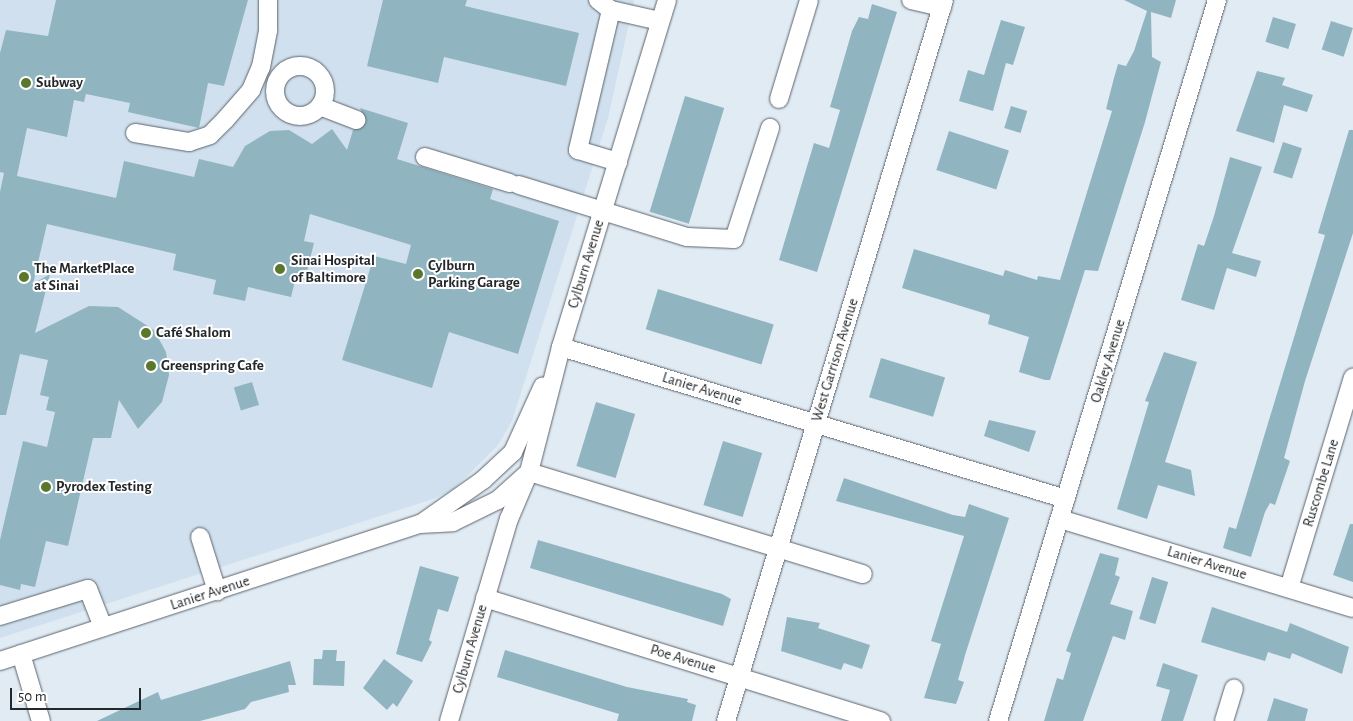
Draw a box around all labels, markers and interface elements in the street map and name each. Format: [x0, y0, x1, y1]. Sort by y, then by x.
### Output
place label: Subway [36, 74, 83, 92]
marker: Subway [20, 77, 32, 89]
street label: Cylburn Avenue [564, 217, 608, 311]
place label: Sinai Hospital of Baltimore [291, 251, 375, 286]
place label: Cylburn Parking Garage [428, 256, 520, 291]
place label: The MarketPlace at Sinai [34, 259, 134, 294]
marker: Sinai Hospital of Baltimore [273, 262, 287, 276]
marker: Cylburn Parking Garage [412, 268, 424, 280]
marker: The MarketPlace at Sinai [18, 271, 30, 283]
street label: West Garrison Avenue [808, 296, 862, 424]
street label: Oakley Avenue [1087, 317, 1129, 405]
place label: Café Shalom [156, 324, 231, 342]
marker: Café Shalom [140, 327, 152, 339]
place label: Greenspring Cafe [161, 357, 264, 375]
marker: Greenspring Cafe [145, 360, 157, 372]
street label: Lanier Avenue [660, 368, 744, 410]
street label: Ruscombe Lane [1299, 437, 1343, 529]
place label: Pyrodex Testing [56, 478, 152, 496]
marker: Pyrodex Testing [40, 481, 52, 493]
street label: Lanier Avenue [1165, 542, 1249, 584]
street label: Lanier Avenue [168, 572, 252, 614]
street label: Cylburn Avenue [449, 602, 491, 696]
street label: Poe Avenue [648, 641, 718, 677]
scale bar [12, 678, 144, 710]
text: 50 m [18, 689, 47, 704]

